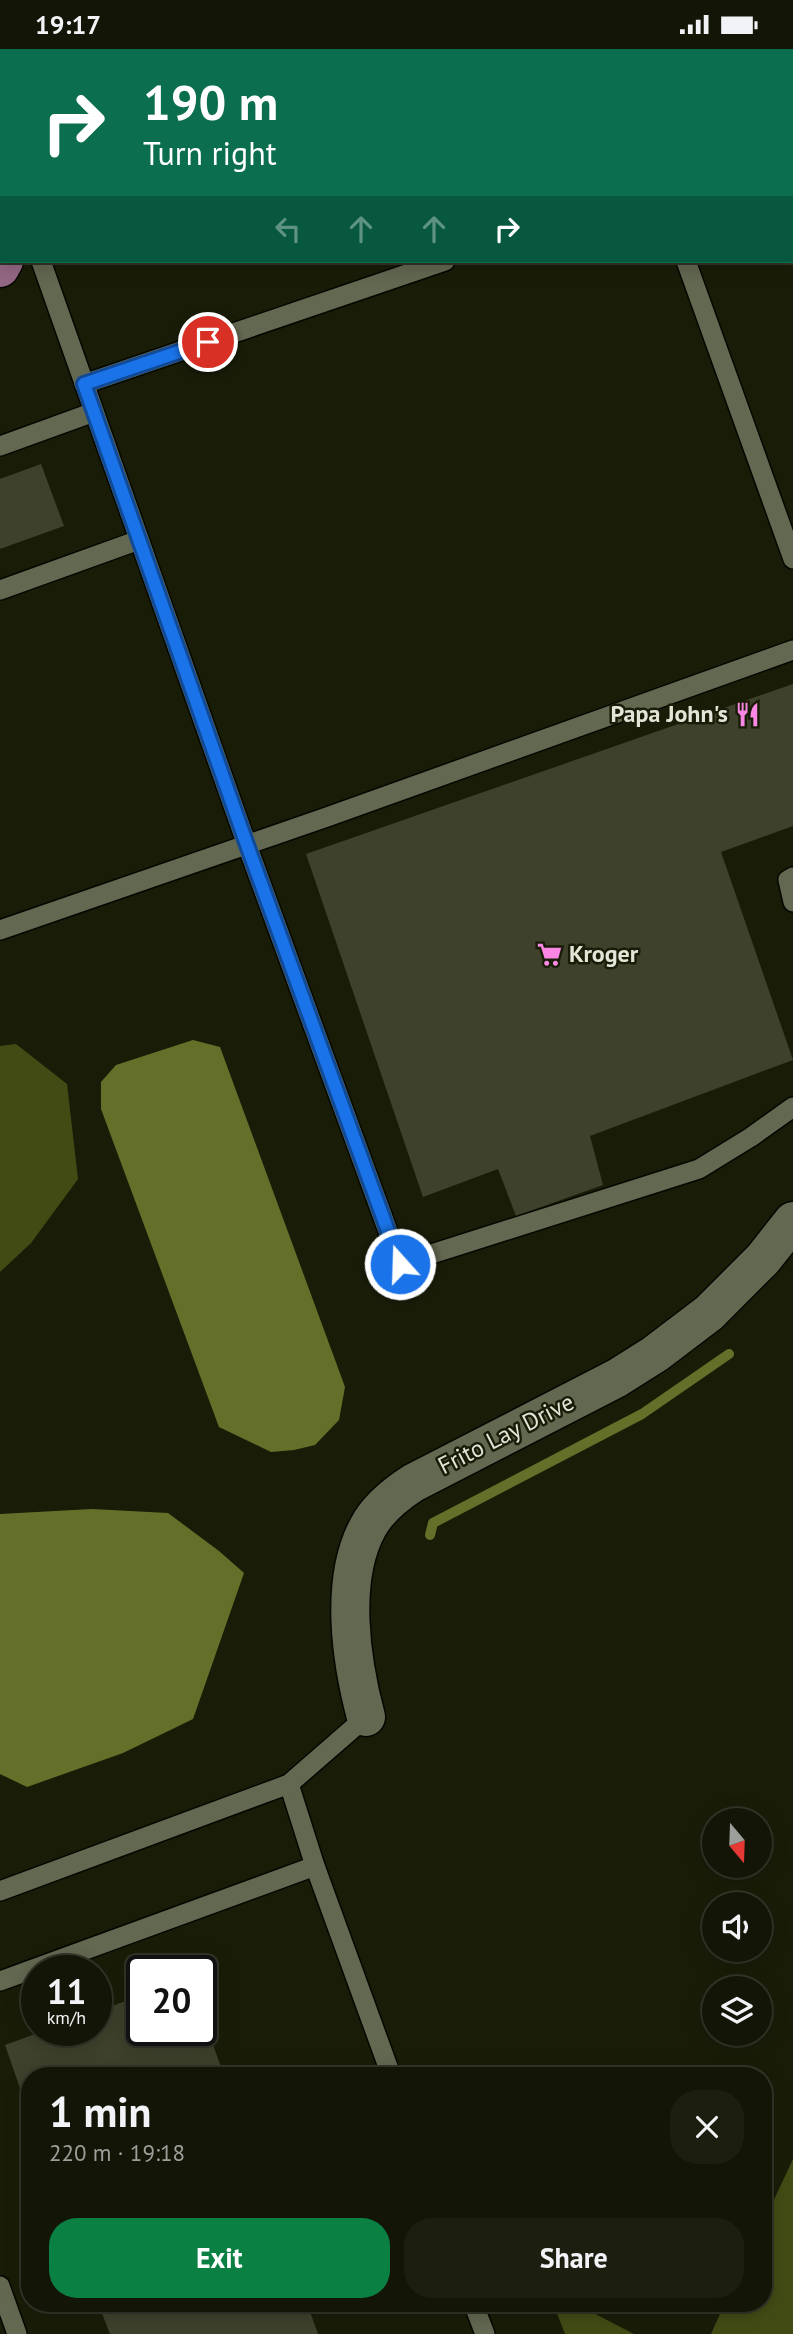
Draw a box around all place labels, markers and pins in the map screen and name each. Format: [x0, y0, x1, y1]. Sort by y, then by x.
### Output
pin [178, 312, 238, 372]
place label: Papa John's [611, 698, 728, 729]
restaurant icon: Papa John's [734, 700, 762, 728]
place label: Kroger [569, 938, 639, 969]
supermarket icon: Kroger [535, 940, 563, 968]

